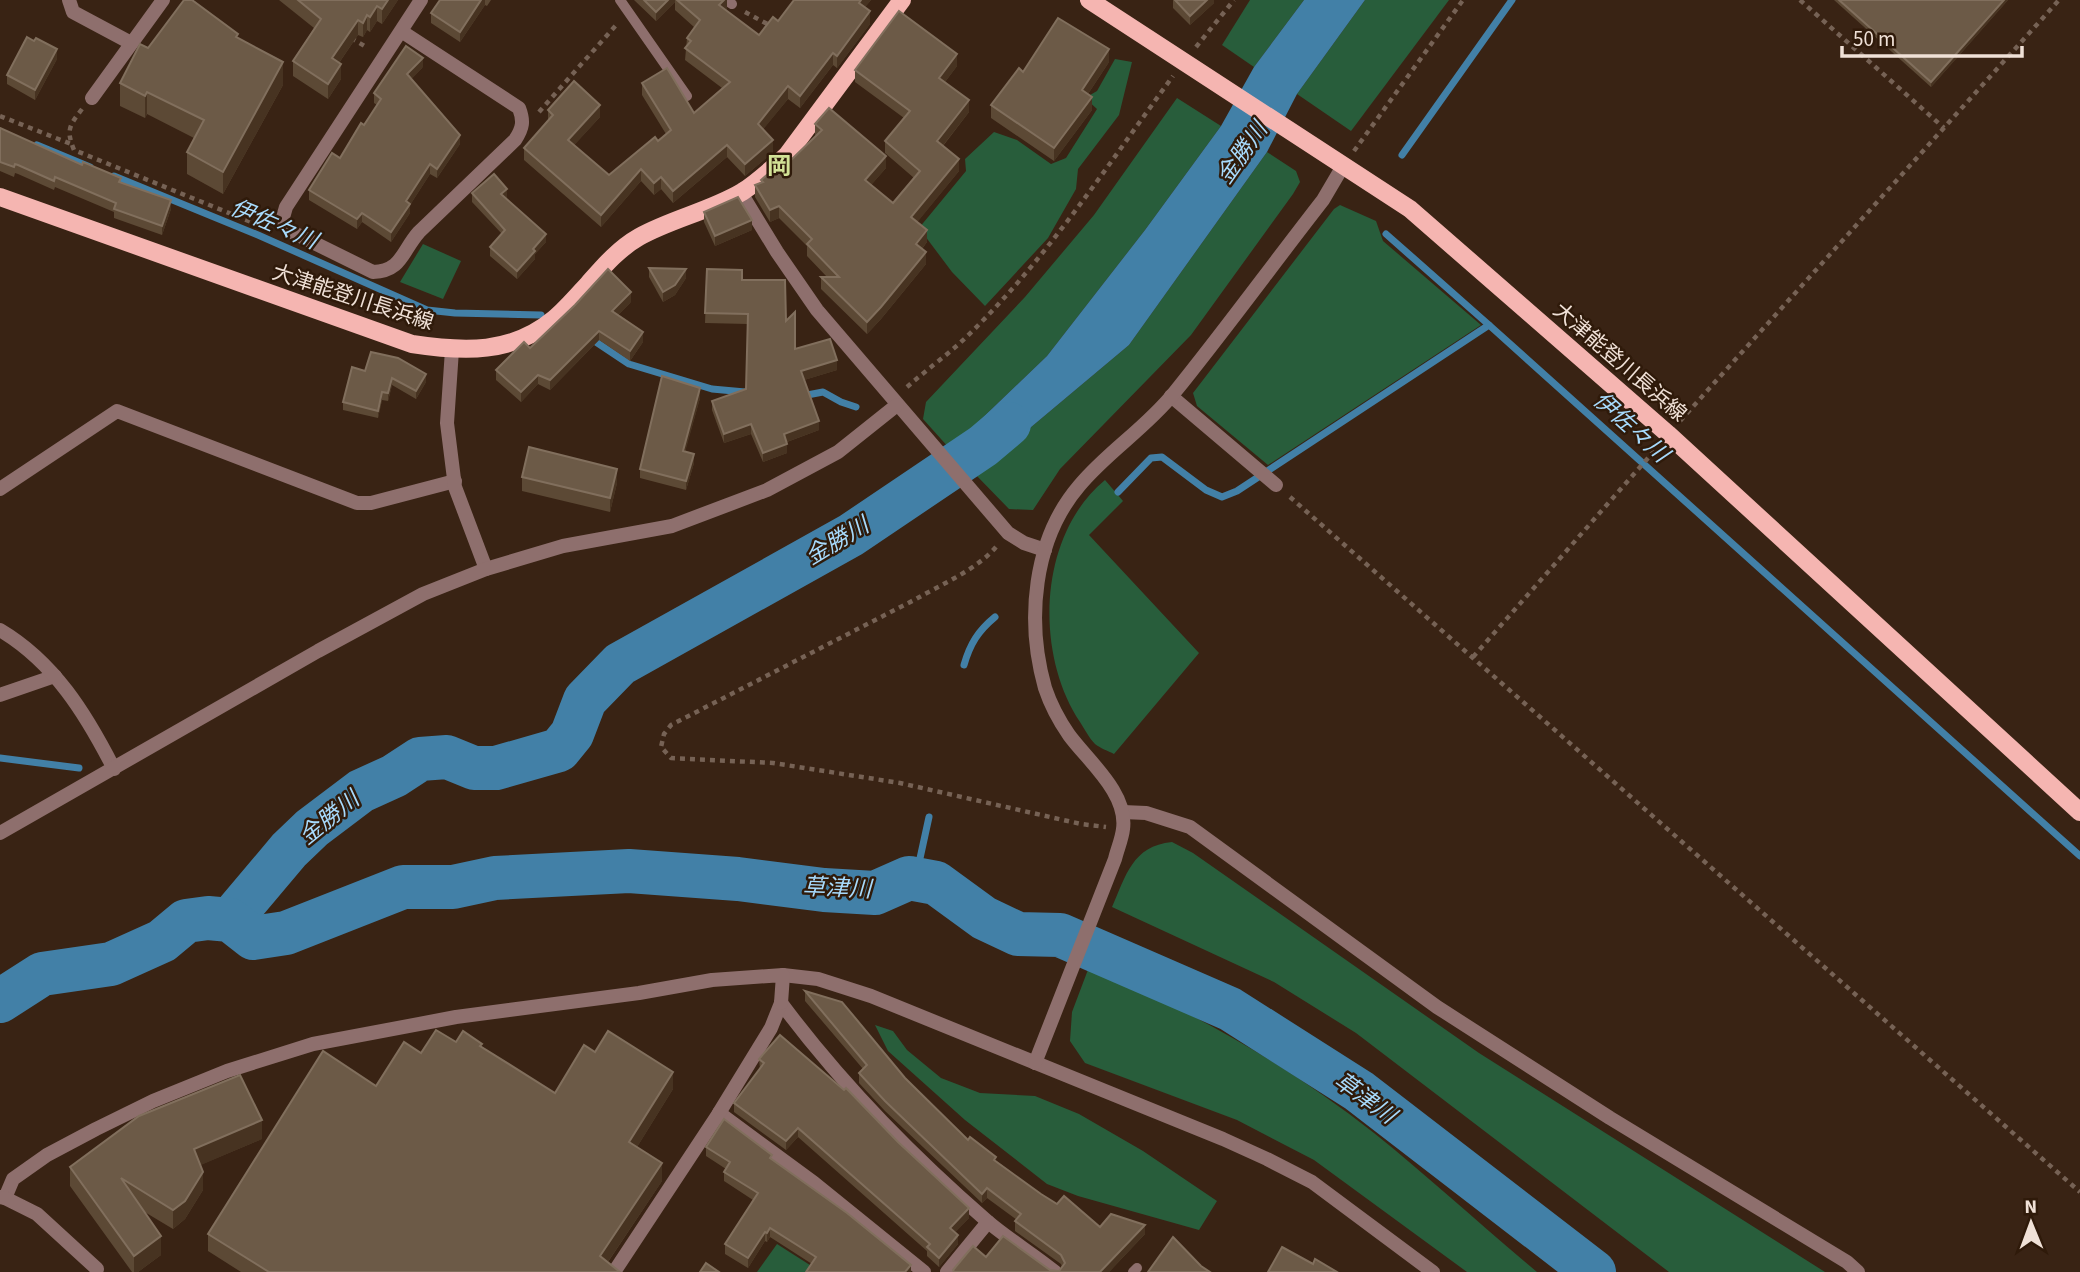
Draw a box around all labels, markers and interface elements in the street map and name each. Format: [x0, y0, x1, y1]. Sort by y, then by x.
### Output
scale bar [1842, 14, 2022, 58]
text: 50 m [1853, 24, 1895, 54]
water label: 金勝川 [1209, 113, 1277, 191]
district label: 岡 [767, 149, 791, 184]
water label: 伊佐々川 [225, 191, 326, 258]
street label: 大津能登川長浜線 [268, 257, 438, 337]
street label: 大津能登川長浜線 [1547, 296, 1693, 428]
water label: 伊佐々川 [1586, 384, 1678, 472]
water label: 金勝川 [799, 508, 878, 573]
water label: 金勝川 [292, 782, 369, 853]
water label: 草津川 [802, 870, 875, 906]
water label: 草津川 [1327, 1064, 1405, 1133]
north arrow [1996, 1188, 2066, 1258]
text: N [2024, 1194, 2037, 1221]

